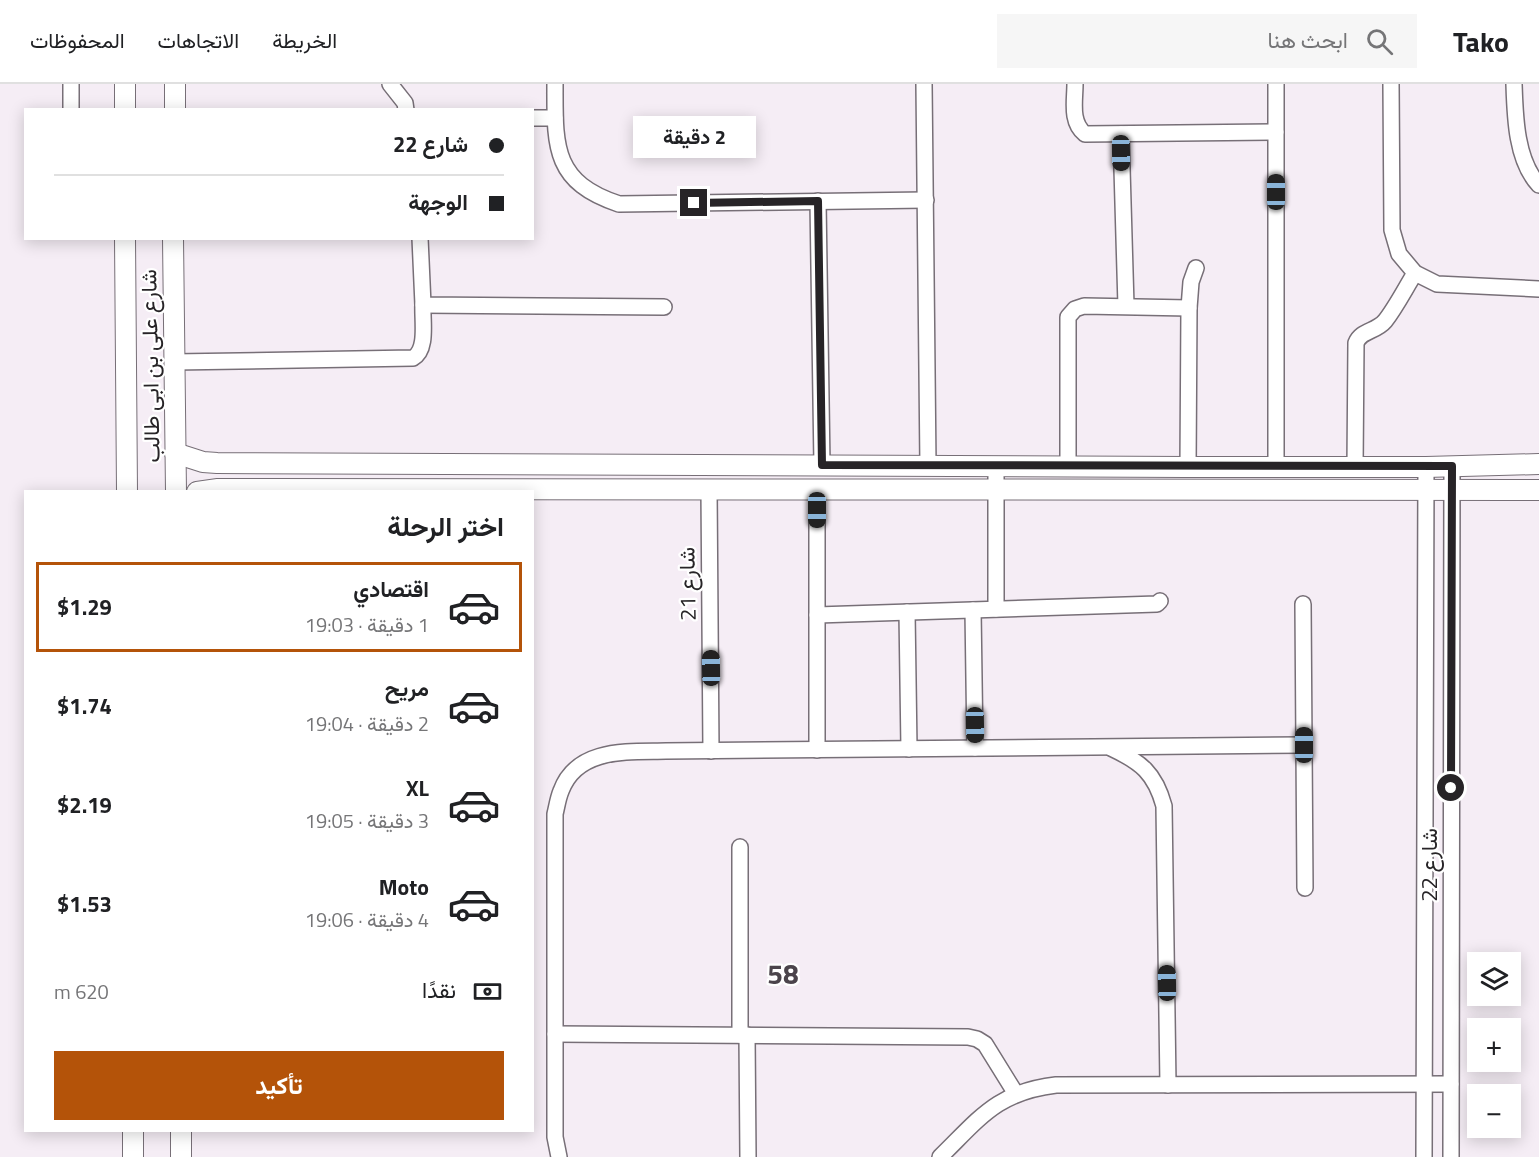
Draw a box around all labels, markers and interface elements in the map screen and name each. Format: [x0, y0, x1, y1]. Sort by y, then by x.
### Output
search box [997, 14, 1417, 68]
text: Tako [1453, 20, 1509, 63]
text: ابحث هنا [1268, 23, 1348, 57]
text: المحفوظات [30, 24, 125, 56]
text: الاتجاهات [158, 24, 239, 56]
text: الخريطة [272, 24, 337, 56]
icon: search [1363, 25, 1396, 58]
callout: 2 دقيقة [632, 116, 756, 158]
text: 2 دقيقة [663, 121, 726, 152]
text: شارع 22 [393, 127, 468, 161]
car [1112, 135, 1130, 171]
car [1267, 174, 1285, 210]
text: الوجهة [408, 185, 468, 219]
route end [680, 189, 707, 216]
street label: شارع على بن ابى طالب [131, 269, 169, 463]
car [808, 492, 826, 528]
text: اختر الرحلة [387, 505, 504, 546]
street label: شارع 21 [669, 547, 705, 621]
text: اقتصادي [353, 572, 429, 606]
icon: car [447, 580, 501, 634]
text: $1.29 [57, 590, 112, 624]
text: 1 دقيقة · 19:03 [305, 609, 429, 640]
car [702, 650, 720, 686]
text: مريح [385, 671, 429, 705]
icon: car [447, 679, 501, 733]
text: $1.74 [57, 689, 112, 723]
car [966, 707, 984, 743]
text: 2 دقيقة · 19:04 [305, 708, 429, 739]
car [1295, 727, 1313, 763]
text: XL [406, 771, 429, 805]
route start [1437, 774, 1464, 801]
icon: car [447, 778, 501, 832]
text: $2.19 [57, 788, 112, 822]
text: 3 دقيقة · 19:05 [305, 805, 429, 836]
street label: شارع 22 [1412, 828, 1446, 902]
text: Moto [379, 870, 429, 904]
icon: car [447, 877, 501, 931]
text: $1.53 [57, 887, 112, 921]
text: 4 دقيقة · 19:06 [305, 904, 429, 935]
district label: 58 [767, 952, 799, 995]
map controls [1467, 952, 1521, 1138]
button: layers [1467, 952, 1521, 1006]
car [1158, 965, 1176, 1001]
text: نقدًا [422, 973, 456, 1007]
icon: cash [471, 975, 504, 1008]
text: 620 m [54, 976, 109, 1007]
button: + [1467, 1018, 1521, 1072]
button: تأكيد [54, 1051, 504, 1120]
button: − [1467, 1084, 1521, 1138]

